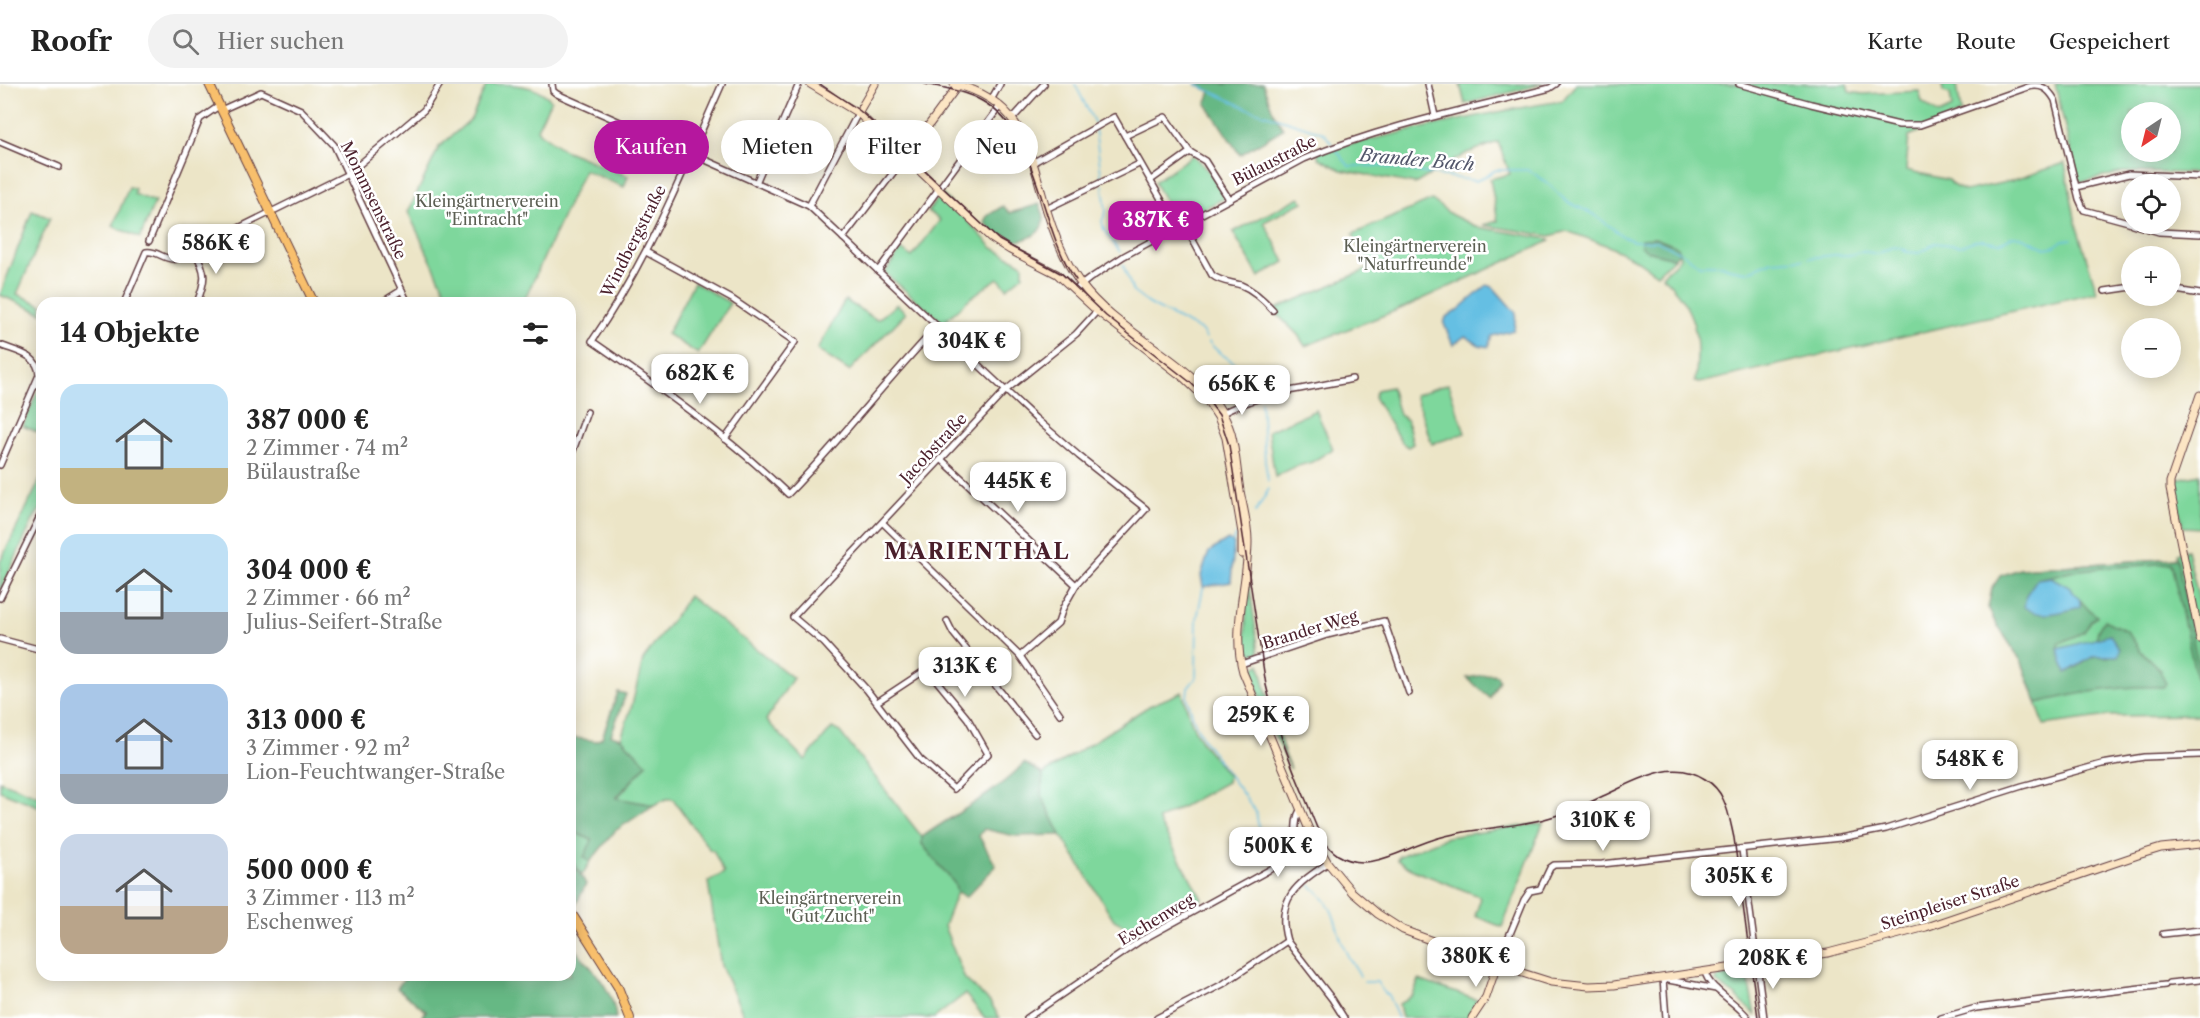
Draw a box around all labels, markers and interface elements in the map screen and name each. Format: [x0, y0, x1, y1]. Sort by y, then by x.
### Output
search box [148, 14, 568, 68]
text: Roofr [30, 24, 112, 58]
icon: search [169, 25, 202, 58]
text: Hier suchen [217, 28, 344, 55]
text: Karte [1867, 29, 1923, 54]
text: Route [1956, 29, 2016, 54]
text: Gespeichert [2049, 29, 2170, 54]
north arrow [2121, 102, 2181, 162]
map controls [2121, 102, 2181, 378]
chip: Kaufen [594, 120, 709, 174]
chip: Mieten [721, 120, 834, 174]
chip: Filter [846, 120, 942, 174]
chip: Neu [954, 120, 1038, 174]
street label: Bülaustraße [1229, 130, 1319, 190]
street label: Mommsenstraße [337, 138, 411, 262]
water label: Brander Bach [1357, 144, 1475, 176]
button: locate [2121, 174, 2181, 234]
street label: Windbergstraße [596, 181, 670, 301]
park label: Kleingärtnerverein "Eintracht" [415, 191, 559, 229]
pin: 387K € [1107, 201, 1205, 252]
text: 387K € [1122, 208, 1190, 232]
pin: 586K € [167, 224, 265, 275]
text: 586K € [182, 231, 250, 255]
park label: Kleingärtnerverein "Naturfreunde" [1343, 236, 1487, 274]
button: + [2121, 246, 2181, 306]
text: 14 Objekte [60, 317, 200, 349]
icon: filters [519, 317, 552, 350]
button: − [2121, 318, 2181, 378]
pin: 304K € [923, 322, 1021, 373]
text: 304K € [937, 329, 1007, 353]
pin: 682K € [651, 354, 749, 405]
text: 682K € [665, 361, 735, 385]
pin: 656K € [1193, 365, 1291, 416]
text: 656K € [1208, 372, 1276, 396]
text: 387 000 € [246, 404, 370, 436]
icon: home [108, 408, 180, 480]
street label: Jacobstraße [893, 408, 971, 490]
text: 2 Zimmer · 74 m² [246, 436, 408, 460]
text: Bülaustraße [246, 460, 360, 484]
pin: 445K € [969, 462, 1067, 513]
text: 445K € [984, 469, 1052, 493]
district label: MARIENTHAL [884, 538, 1070, 565]
text: 304 000 € [246, 554, 372, 586]
icon: home [108, 558, 180, 630]
text: 2 Zimmer · 66 m² [246, 586, 411, 610]
street label: Brander Weg [1260, 605, 1361, 653]
text: Julius-Seifert-Straße [246, 610, 442, 634]
pin: 313K € [916, 647, 1014, 698]
text: 313K € [933, 654, 997, 678]
pin: 259K € [1212, 696, 1310, 747]
text: 259K € [1227, 703, 1295, 727]
text: 313 000 € [246, 704, 366, 736]
icon: home [108, 708, 180, 780]
text: 3 Zimmer · 92 m² [246, 736, 410, 760]
pin: 548K € [1921, 740, 2019, 791]
text: 548K € [1936, 747, 2004, 771]
text: Lion-Feuchtwanger-Straße [246, 760, 505, 784]
pin: 310K € [1554, 801, 1652, 852]
text: 310K € [1570, 808, 1636, 832]
pin: 500K € [1229, 827, 1327, 878]
text: 500K € [1243, 834, 1313, 858]
text: 500 000 € [246, 854, 373, 886]
pin: 305K € [1690, 857, 1788, 908]
icon: home [108, 858, 180, 930]
text: 305K € [1705, 864, 1773, 888]
street label: Steinpleiser Straße [1878, 870, 2022, 934]
text: 3 Zimmer · 113 m² [246, 886, 415, 910]
park label: Kleingärtnerverein "Gut Zucht" [758, 888, 902, 926]
street label: Eschenweg [1114, 888, 1198, 950]
text: Eschenweg [246, 910, 353, 934]
pin: 380K € [1427, 937, 1525, 988]
pin: 208K € [1724, 939, 1822, 990]
text: 380K € [1441, 944, 1511, 968]
text: 208K € [1738, 946, 1808, 970]

